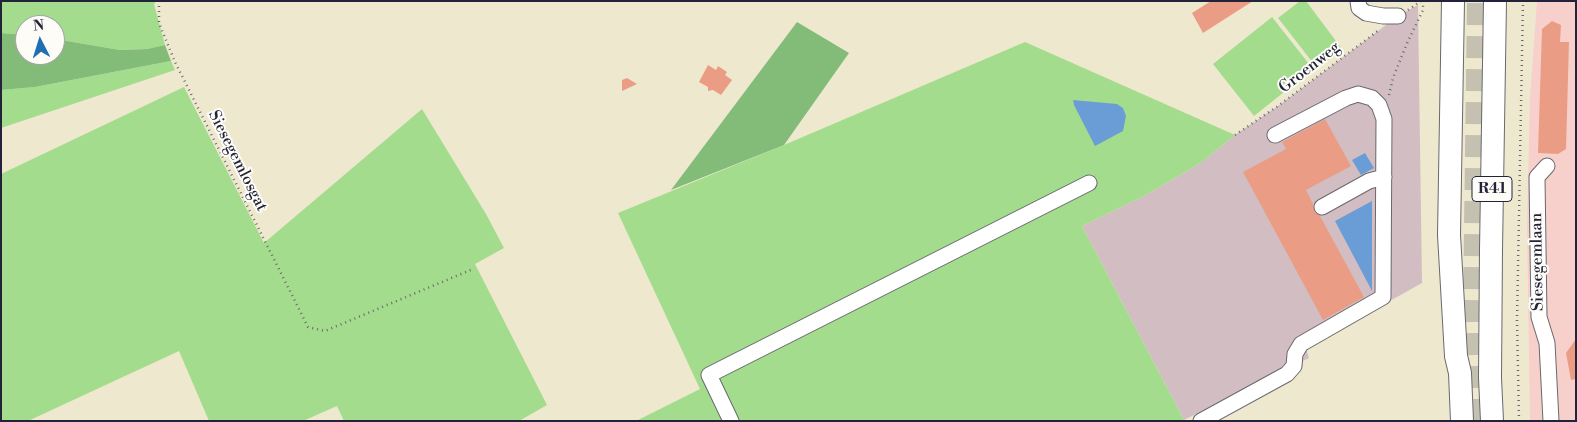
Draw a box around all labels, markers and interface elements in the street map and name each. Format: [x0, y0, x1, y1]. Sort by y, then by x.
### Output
north arrow [15, 15, 65, 65]
text: N [32, 17, 45, 36]
street label: Groenweg [1276, 38, 1344, 98]
street label: Siesegemlosgat [203, 107, 271, 215]
road number: R41 [1472, 176, 1512, 202]
street label: Siesegemlaan [1528, 213, 1548, 311]

